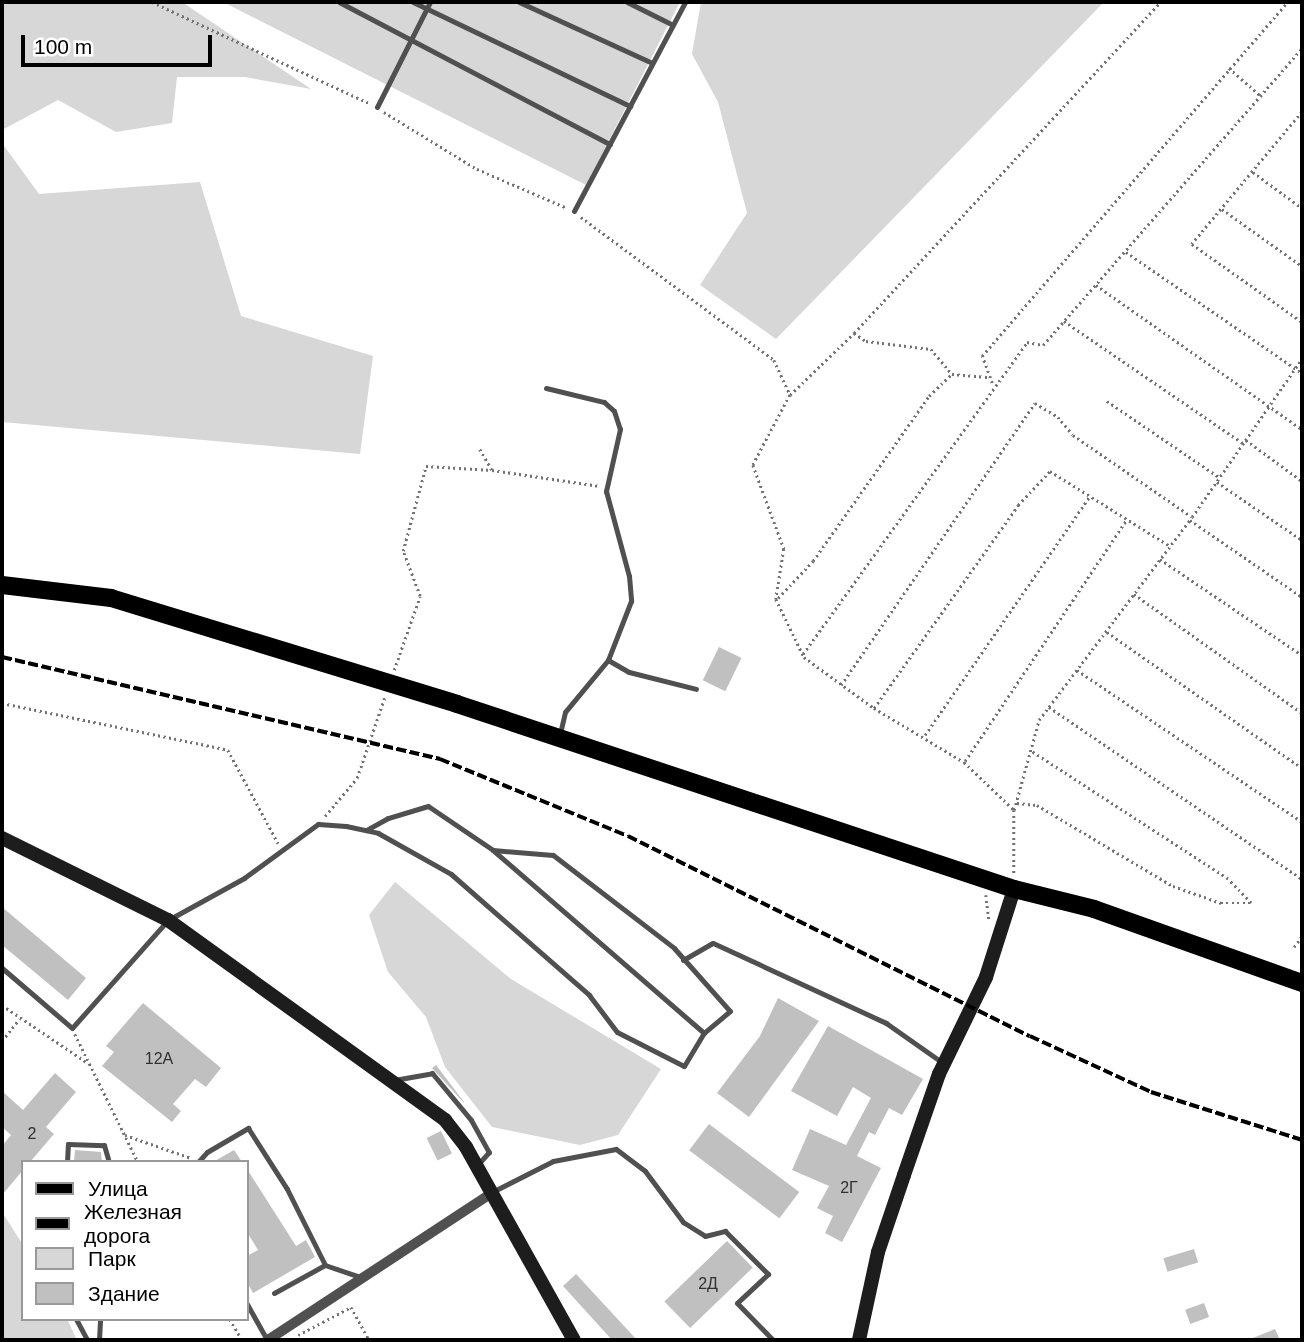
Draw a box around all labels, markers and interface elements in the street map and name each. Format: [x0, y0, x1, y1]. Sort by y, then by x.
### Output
scale bar [24, 21, 215, 65]
text: 100 m [34, 35, 92, 58]
house number: 12А [145, 1049, 173, 1069]
house number: 2 [28, 1124, 36, 1144]
legend [21, 1160, 248, 1321]
text: Улица [88, 1177, 148, 1200]
house number: 2Г [840, 1178, 858, 1198]
text: Железная дорога [84, 1200, 182, 1247]
text: Парк [88, 1247, 136, 1270]
house number: 2Д [698, 1274, 718, 1294]
text: Здание [88, 1282, 160, 1305]

